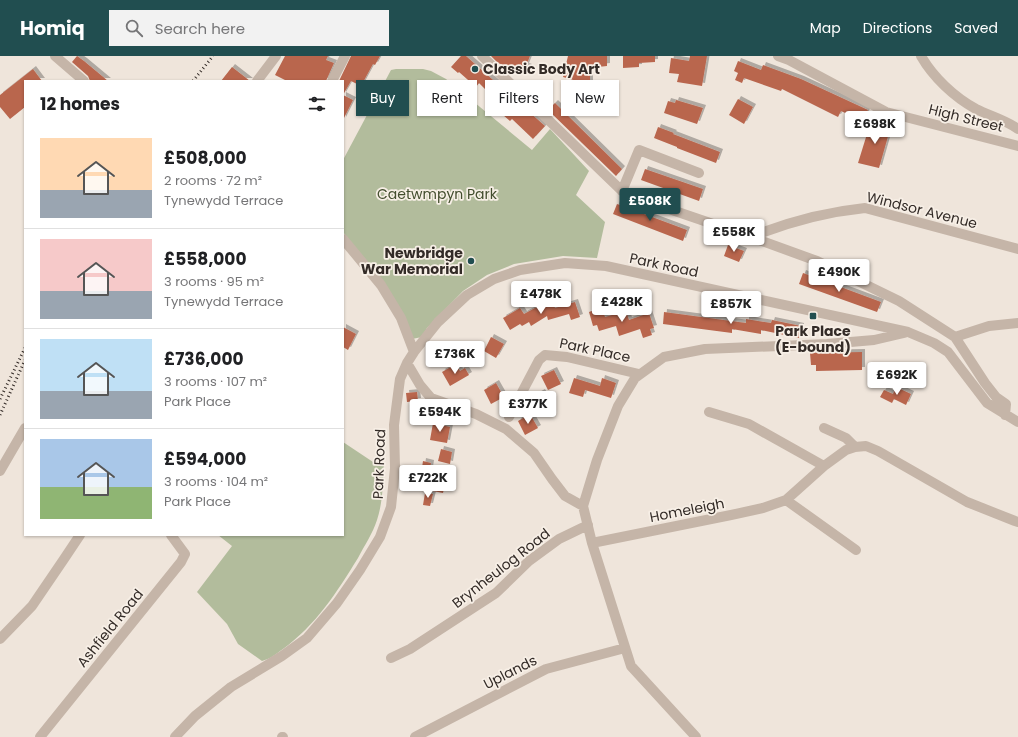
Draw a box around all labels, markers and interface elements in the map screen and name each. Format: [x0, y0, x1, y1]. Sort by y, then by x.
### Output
search box [109, 10, 389, 46]
text: Homiq [20, 15, 85, 42]
icon: search [123, 17, 145, 39]
text: Search here [155, 18, 245, 39]
text: Map [810, 18, 841, 38]
text: Directions [863, 18, 932, 38]
text: Saved [954, 18, 998, 38]
place label: Classic Body Art [483, 59, 600, 79]
marker: Classic Body Art [470, 64, 480, 74]
chip: Buy [356, 80, 409, 116]
chip: Rent [417, 80, 477, 116]
chip: Filters [485, 80, 553, 116]
chip: New [561, 80, 619, 116]
text: 12 homes [40, 92, 120, 116]
icon: filters [306, 93, 328, 115]
street label: High Street [927, 99, 1005, 137]
pin: £698K [847, 111, 903, 145]
text: £698K [854, 114, 896, 133]
text: £508,000 [164, 146, 247, 170]
icon: home [72, 154, 120, 202]
text: 2 rooms · 72 m² [164, 171, 262, 190]
park label: Caetwmpyn Park [377, 184, 498, 204]
street label: Windsor Avenue [865, 187, 980, 233]
pin: £508K [622, 188, 678, 222]
text: Tynewydd Terrace [164, 191, 283, 210]
text: £508K [628, 191, 672, 210]
pin: £558K [706, 219, 762, 253]
text: £558K [712, 222, 756, 241]
place label: Newbridge War Memorial [361, 243, 463, 279]
text: £558,000 [164, 247, 247, 271]
street label: Park Road [628, 248, 700, 282]
icon: home [72, 255, 120, 303]
marker: Newbridge War Memorial [466, 256, 476, 266]
pin: £490K [811, 259, 867, 293]
text: £490K [818, 262, 860, 281]
text: 3 rooms · 95 m² [164, 272, 264, 291]
pin: £478K [513, 281, 569, 315]
text: £478K [520, 284, 562, 303]
pin: £428K [594, 289, 650, 323]
pin: £857K [703, 291, 759, 325]
text: Tynewydd Terrace [164, 292, 283, 311]
text: £428K [601, 292, 643, 311]
text: £857K [710, 294, 752, 313]
marker: Park Place (E-bound) [808, 311, 818, 321]
place label: Park Place (E-bound) [775, 321, 851, 357]
street label: Park Place [558, 333, 633, 367]
pin: £736K [427, 341, 483, 375]
text: £736K [435, 344, 475, 363]
text: £736,000 [164, 347, 244, 371]
icon: home [72, 355, 120, 403]
pin: £692K [869, 362, 925, 396]
text: £692K [876, 365, 918, 384]
text: 3 rooms · 107 m² [164, 372, 267, 391]
pin: £377K [500, 391, 556, 425]
text: Park Place [164, 392, 231, 411]
text: £377K [508, 394, 548, 413]
pin: £594K [412, 399, 468, 433]
text: £594K [419, 402, 461, 421]
street label: Park Road [368, 429, 390, 499]
text: £594,000 [164, 447, 246, 471]
icon: home [72, 455, 120, 503]
pin: £722K [400, 465, 456, 499]
text: £722K [408, 468, 448, 487]
text: 3 rooms · 104 m² [164, 472, 268, 491]
text: Park Place [164, 492, 231, 511]
street label: Homeleigh [648, 493, 726, 527]
street label: Brynheulog Road [448, 523, 554, 613]
street label: Ashfield Road [72, 585, 148, 671]
street label: Uplands [480, 650, 540, 694]

